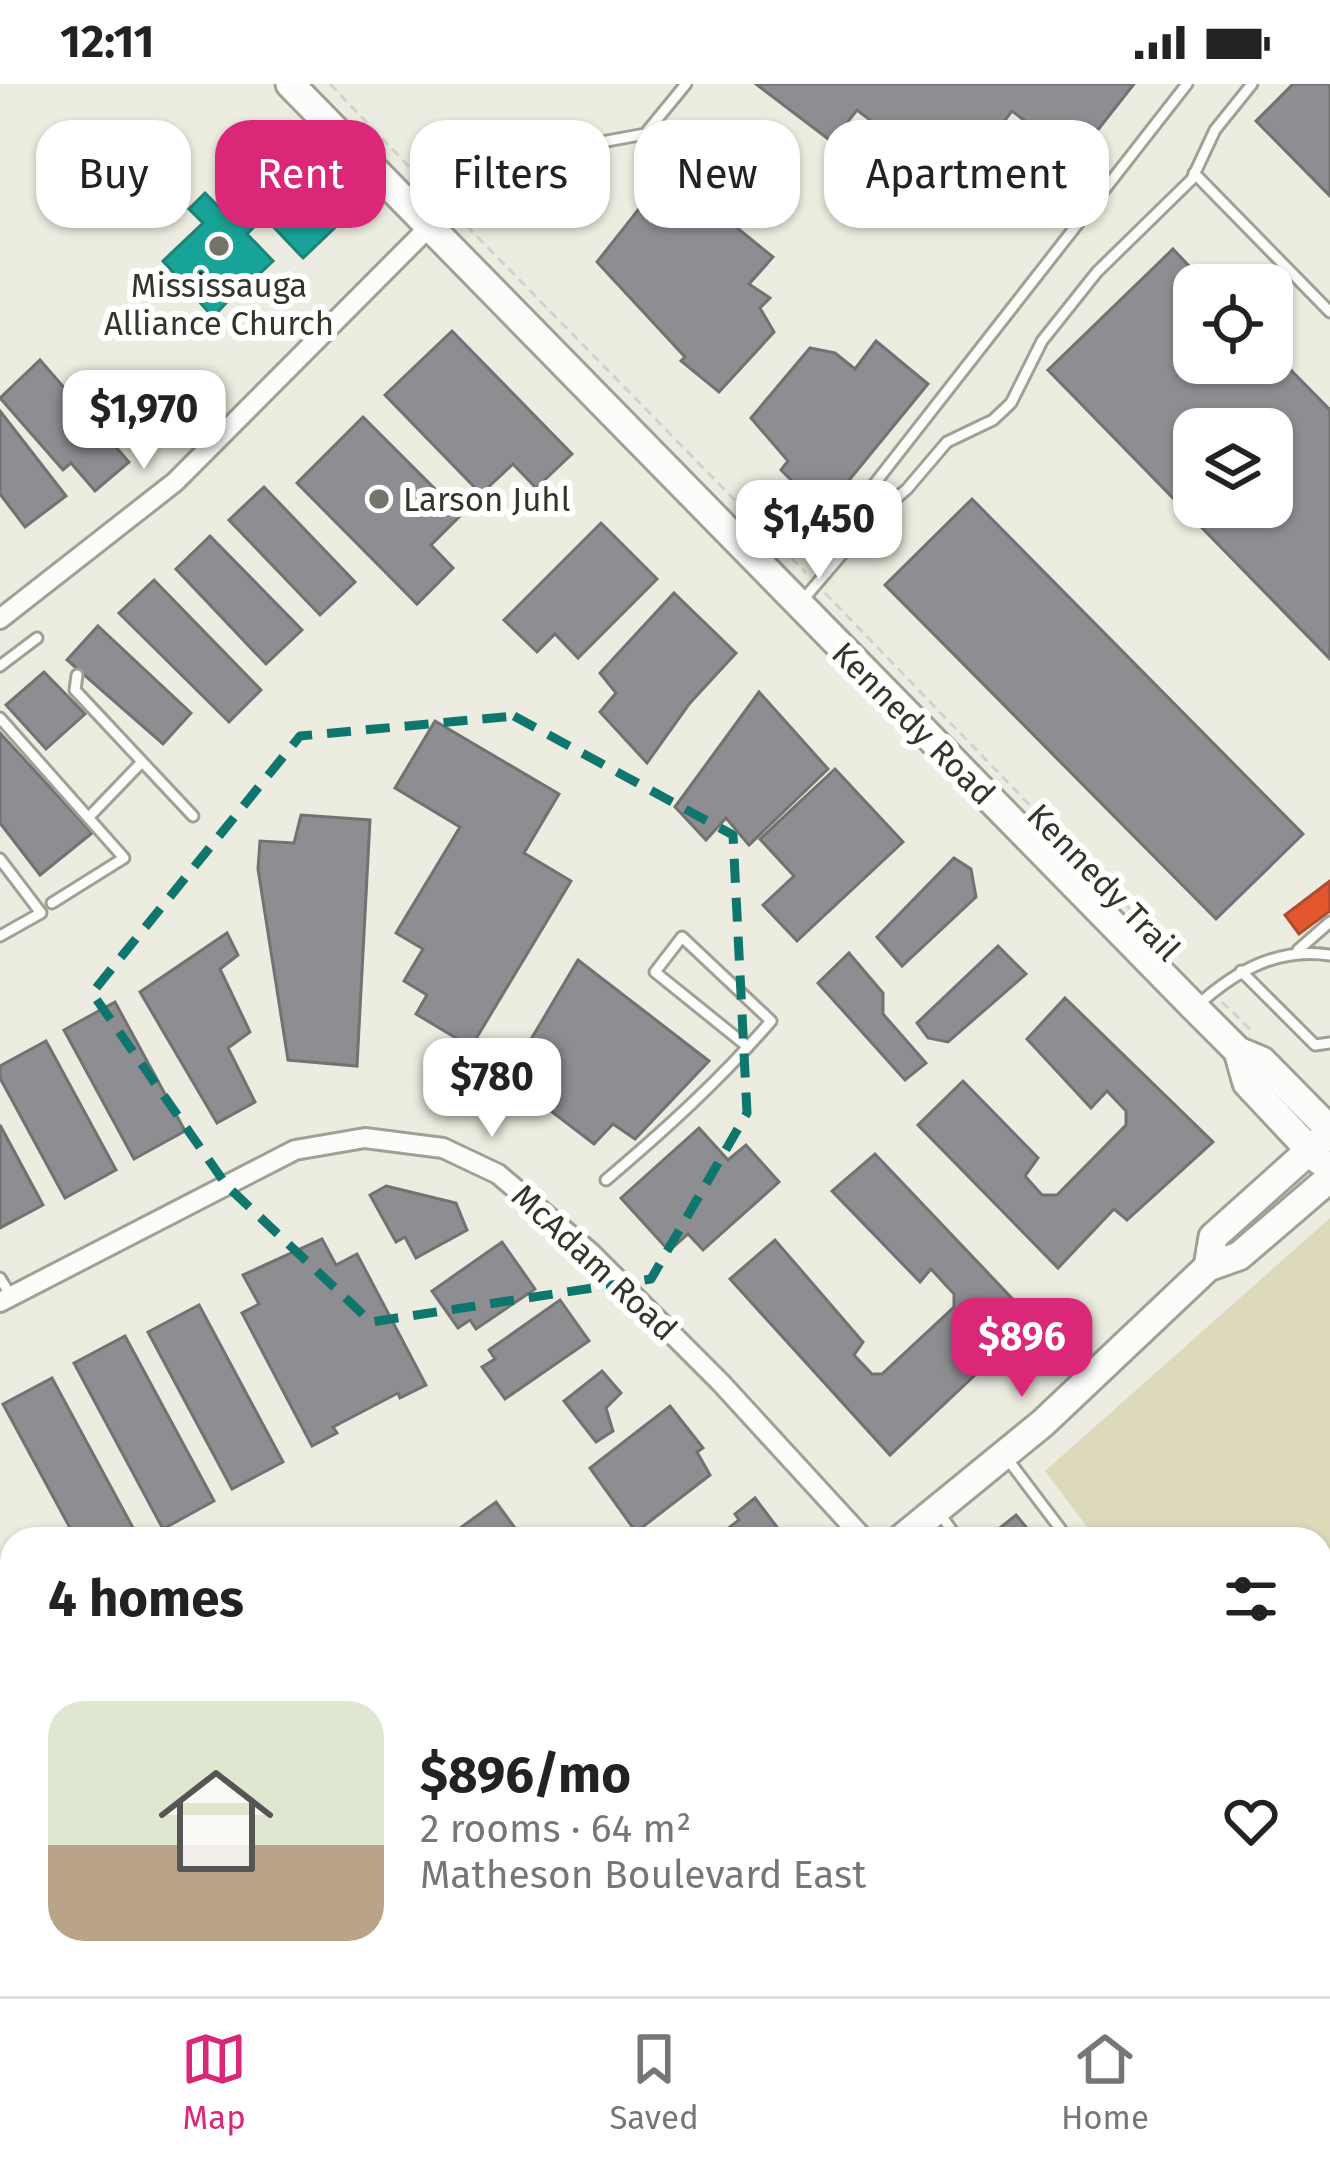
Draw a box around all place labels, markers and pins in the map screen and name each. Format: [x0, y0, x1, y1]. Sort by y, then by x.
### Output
marker: Mississauga Alliance Church [206, 233, 232, 259]
place label: Mississauga Alliance Church [104, 266, 334, 344]
pin: $1,970 [46, 370, 242, 472]
place label: Larson Juhl [403, 480, 571, 520]
pin: $1,450 [721, 480, 917, 582]
marker: Larson Juhl [366, 486, 392, 512]
pin: $780 [421, 1038, 563, 1140]
pin: $896 [951, 1298, 1093, 1400]

